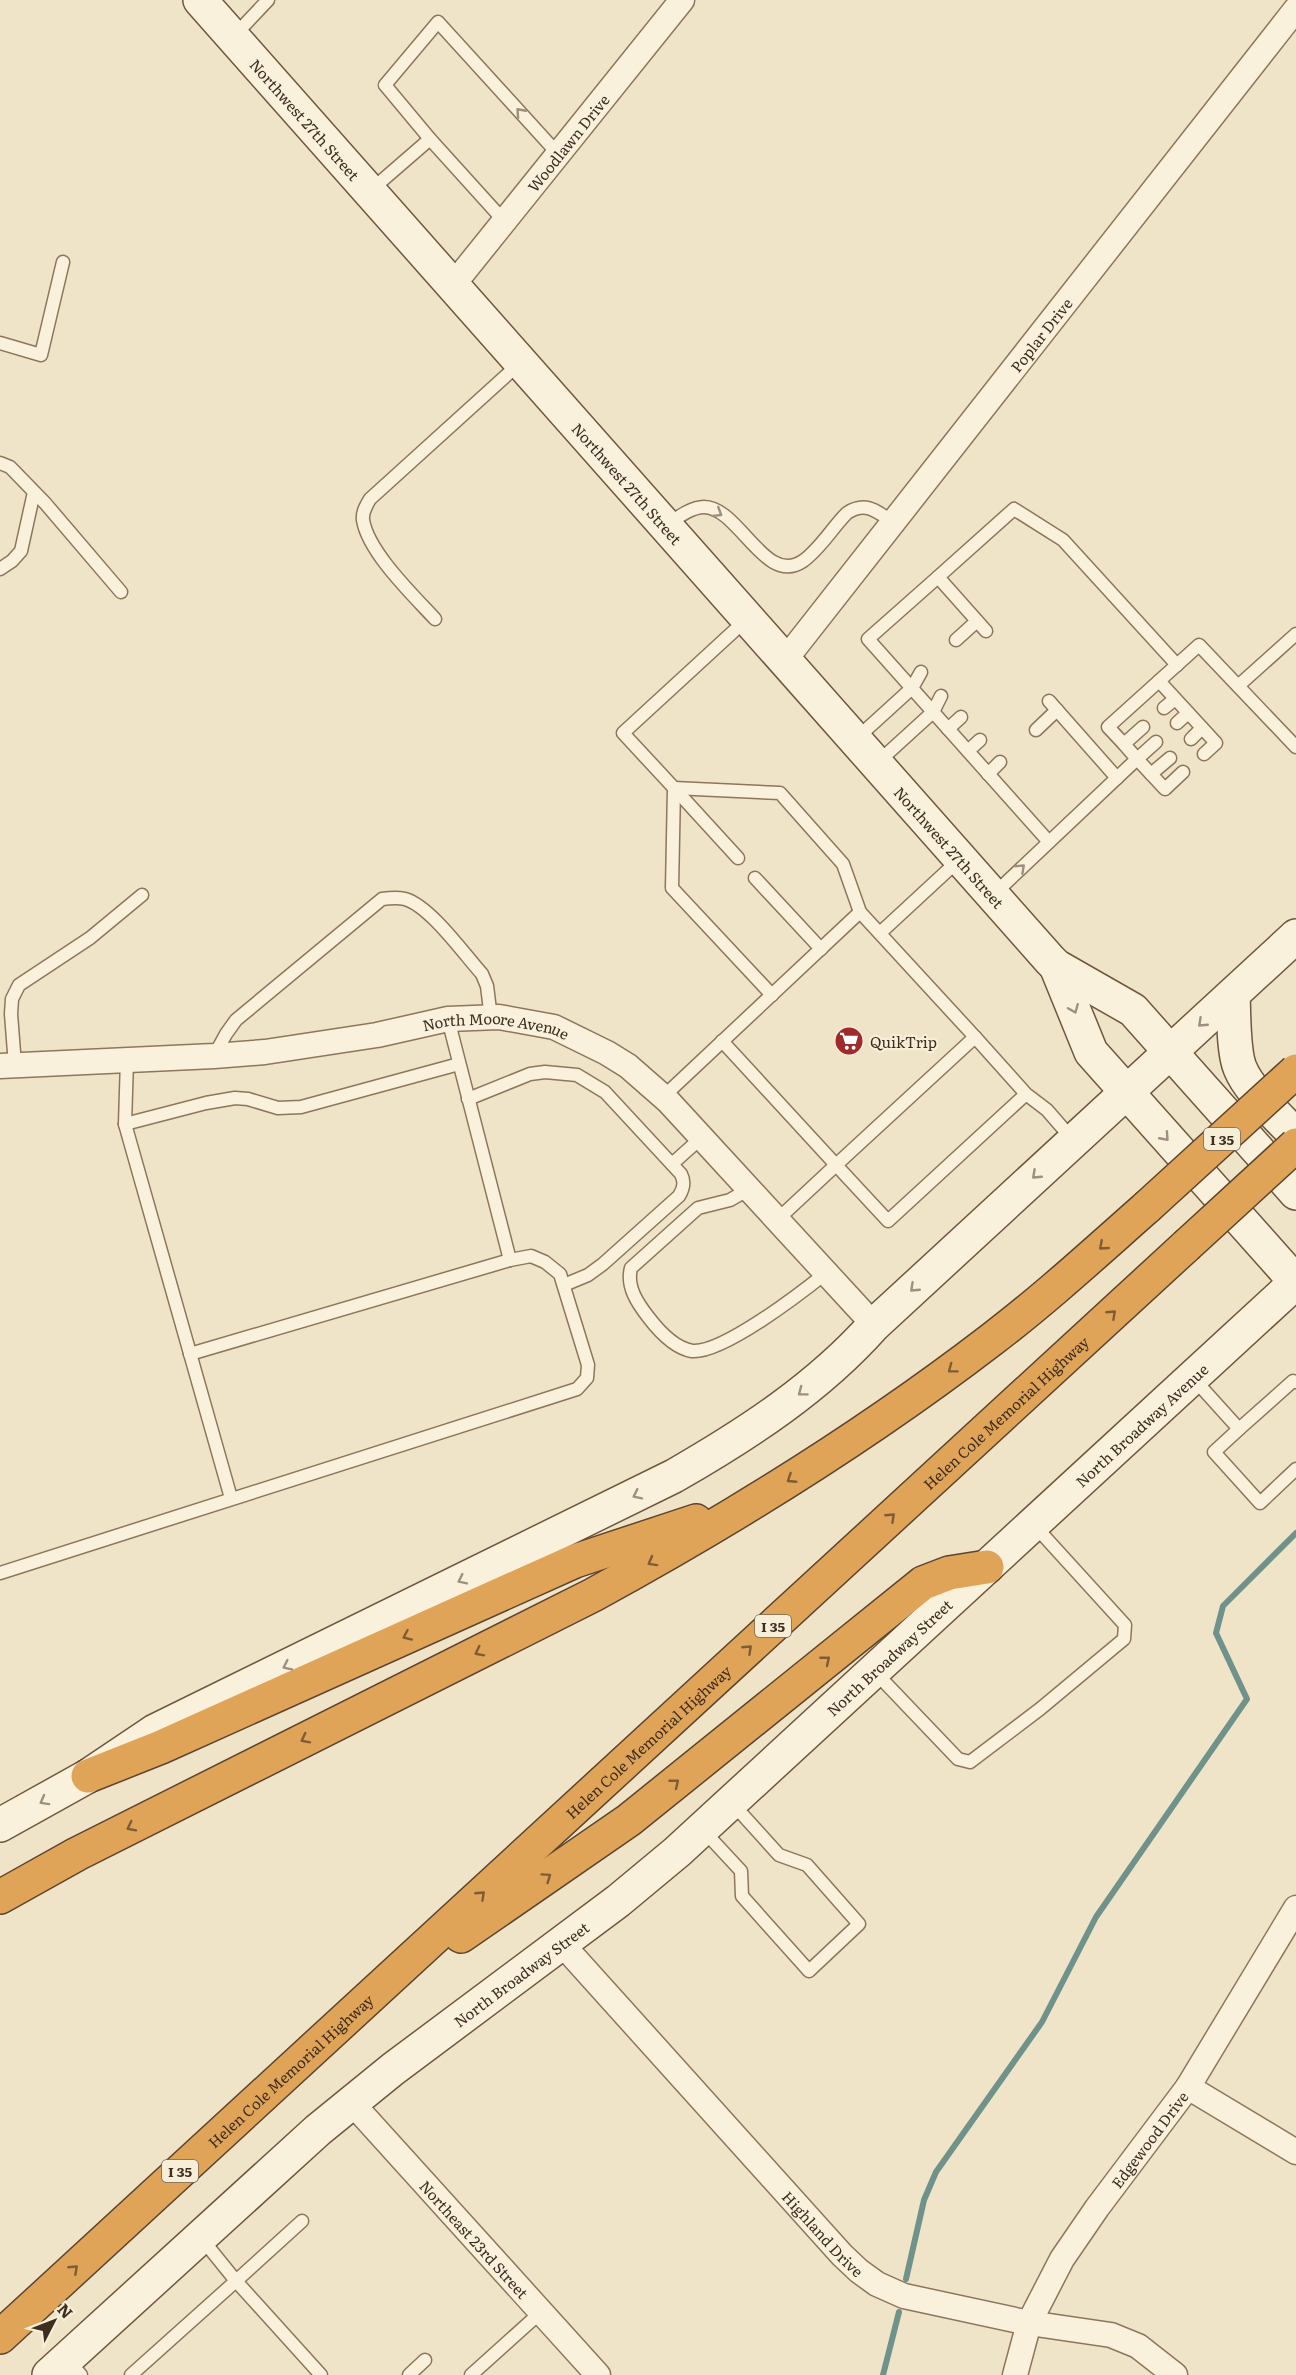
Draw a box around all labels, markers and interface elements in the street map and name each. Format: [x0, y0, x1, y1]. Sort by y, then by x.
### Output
street label: Northwest 27th Street [245, 53, 366, 185]
street label: Woodlawn Drive [521, 88, 614, 196]
one-way arrow [516, 108, 527, 118]
street label: Poplar Drive [1004, 292, 1077, 377]
street label: Northwest 27th Street [567, 417, 688, 549]
one-way arrow [712, 506, 722, 518]
street label: Northwest 27th Street [889, 781, 1010, 913]
one-way arrow [1013, 865, 1024, 876]
one-way arrow [1067, 1003, 1079, 1014]
street label: North Moore Avenue [420, 1005, 574, 1045]
one-way arrow [1198, 1016, 1208, 1027]
supermarket icon: QuikTrip [833, 1025, 865, 1057]
place label: QuikTrip [870, 1030, 937, 1053]
road number: I 35 [1204, 1128, 1240, 1150]
one-way arrow [1158, 1130, 1169, 1140]
one-way arrow [1032, 1168, 1043, 1179]
one-way arrow [1099, 1239, 1110, 1250]
one-way arrow [910, 1281, 921, 1292]
one-way arrow [1105, 1310, 1116, 1321]
street label: Helen Cole Memorial Highway [917, 1330, 1094, 1494]
street label: North Broadway Avenue [1070, 1357, 1213, 1492]
one-way arrow [948, 1362, 959, 1373]
one-way arrow [798, 1385, 809, 1396]
one-way arrow [787, 1472, 798, 1483]
one-way arrow [632, 1487, 643, 1499]
one-way arrow [884, 1513, 895, 1524]
one-way arrow [648, 1555, 659, 1566]
one-way arrow [457, 1573, 468, 1585]
street label: North Broadway Street [821, 1593, 957, 1721]
road number: I 35 [755, 1615, 791, 1637]
one-way arrow [402, 1629, 413, 1641]
one-way arrow [474, 1644, 485, 1656]
one-way arrow [741, 1645, 751, 1656]
one-way arrow [819, 1656, 830, 1667]
one-way arrow [282, 1659, 293, 1671]
street label: Helen Cole Memorial Highway [560, 1659, 736, 1823]
one-way arrow [300, 1732, 311, 1743]
one-way arrow [668, 1779, 679, 1790]
one-way arrow [40, 1794, 50, 1805]
one-way arrow [126, 1820, 137, 1832]
one-way arrow [540, 1873, 551, 1884]
one-way arrow [474, 1891, 484, 1902]
street label: North Broadway Street [448, 1915, 593, 2032]
street label: Helen Cole Memorial Highway [202, 1988, 378, 2152]
street label: Edgewood Drive [1105, 2085, 1193, 2192]
road number: I 35 [162, 2160, 198, 2182]
street label: Northeast 23rd Street [415, 2174, 535, 2303]
street label: Highland Drive [778, 2185, 869, 2282]
one-way arrow [67, 2265, 78, 2276]
north arrow [24, 2291, 84, 2351]
text: N [52, 2297, 79, 2323]

